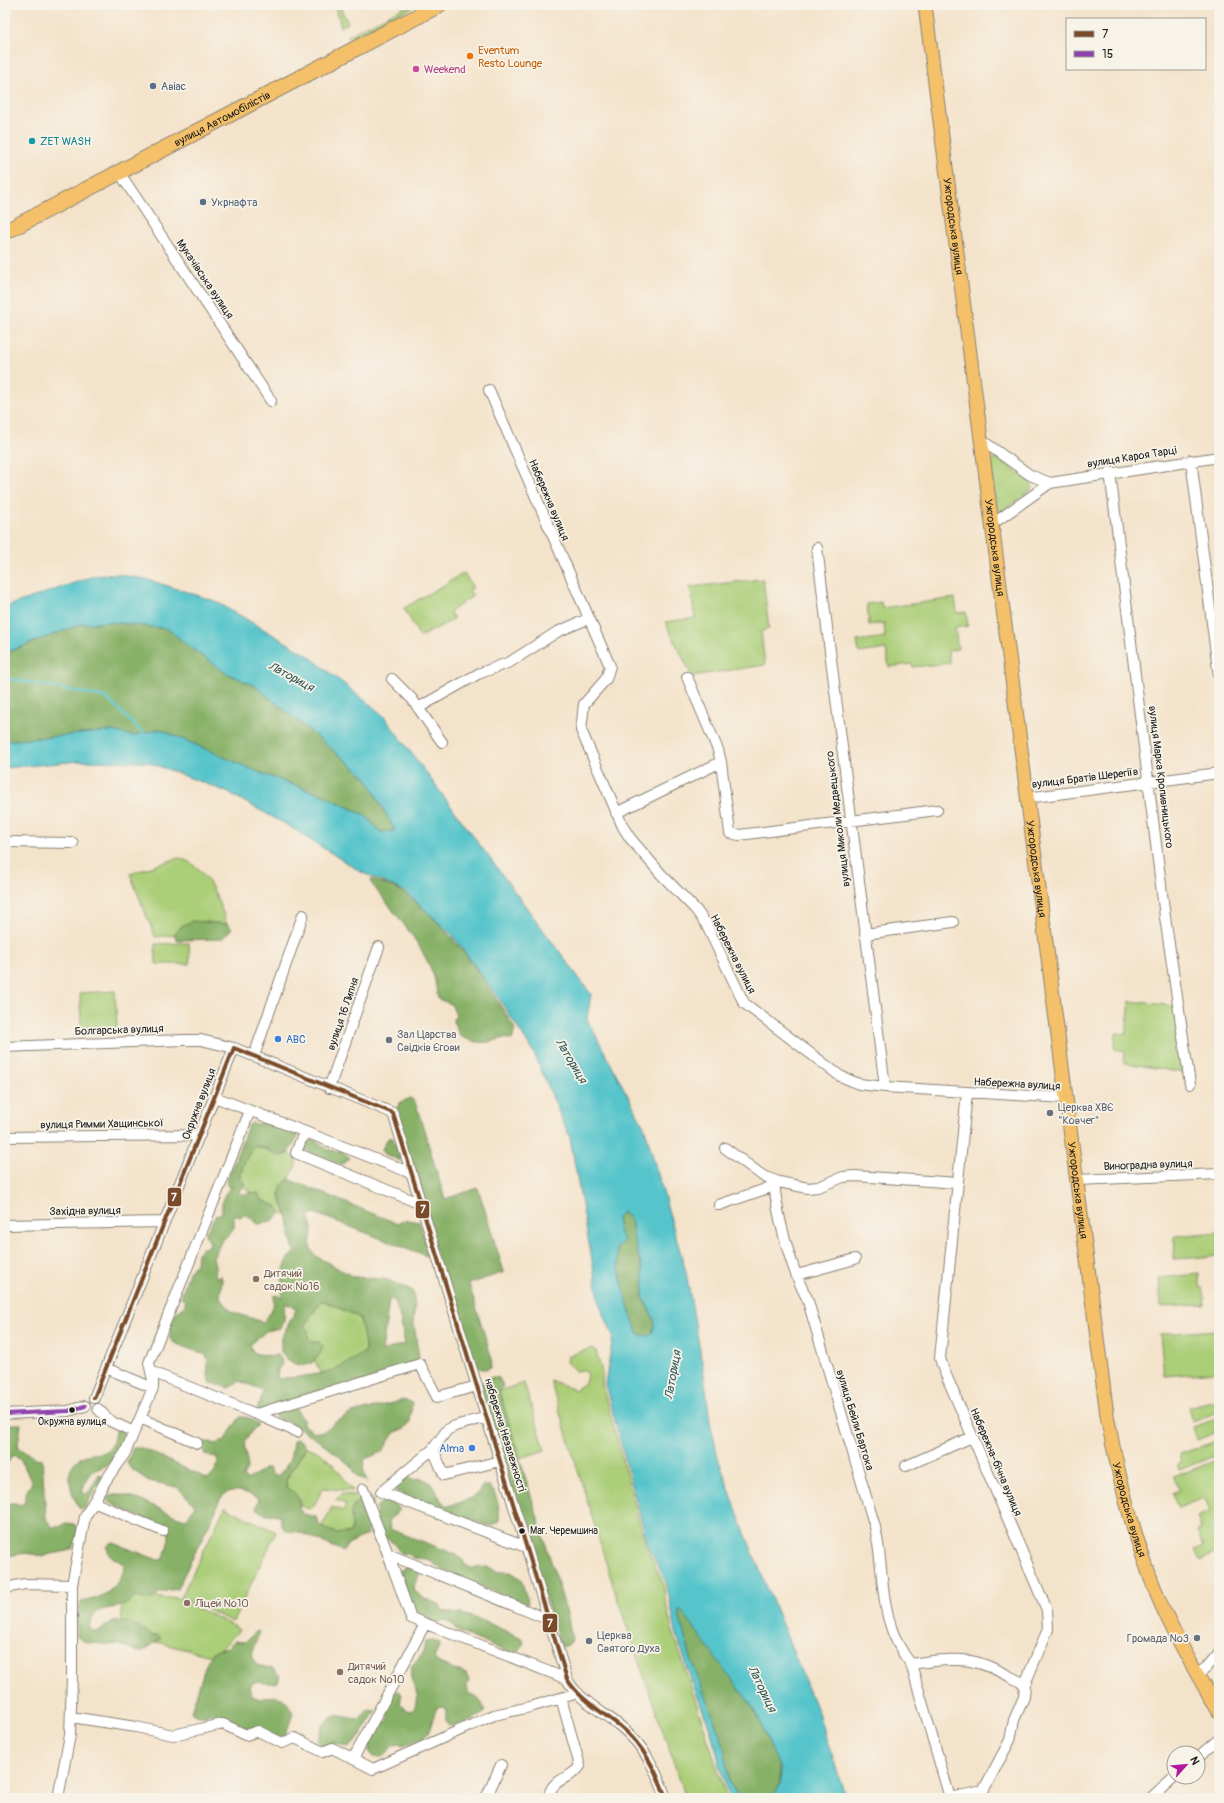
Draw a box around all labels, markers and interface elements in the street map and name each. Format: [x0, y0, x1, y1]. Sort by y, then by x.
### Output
legend [1066, 18, 1206, 70]
text: 7 [1102, 27, 1109, 42]
place label: Eventum Resto Lounge [478, 44, 543, 70]
text: 15 [1102, 47, 1113, 62]
marker: Eventum Resto Lounge [465, 51, 475, 61]
place label: Weekend [424, 63, 466, 76]
marker: Weekend [411, 64, 421, 74]
place label: Авіас [161, 80, 187, 93]
marker: Авіас [148, 81, 158, 91]
street label: вулиця Автомобілістів [172, 88, 272, 149]
place label: ZET WASH [40, 135, 91, 148]
marker: ZET WASH [27, 136, 37, 146]
street label: Ужгородська вулиця [941, 177, 966, 276]
place label: Укрнафта [211, 196, 257, 209]
marker: Укрнафта [198, 197, 208, 207]
street label: Мукачівська вулиця [174, 237, 236, 321]
street label: вулиця Кароя Тарці [1086, 443, 1178, 471]
street label: Набережна вулиця [526, 457, 572, 543]
street label: Ужгородська вулиця [982, 498, 1008, 597]
water label: Латориця [266, 659, 318, 696]
street label: вулиця Марка Кропивницького [1146, 705, 1176, 849]
street label: вулиця Миколи Медвецького [823, 750, 853, 888]
street label: вулиця Братів Шерегіїв [1031, 765, 1139, 791]
street label: Ужгородська вулиця [1024, 819, 1049, 918]
street label: Набережна вулиця [707, 912, 759, 996]
street label: вулиця 16 Липня [324, 976, 362, 1052]
street label: Болгарська вулиця [74, 1022, 164, 1038]
place label: Зал Царства Свідків Єгови [397, 1028, 460, 1054]
place label: ABC [286, 1033, 306, 1046]
marker: ABC [273, 1034, 283, 1044]
marker: Зал Царства Свідків Єгови [384, 1035, 394, 1045]
water label: Латориця [552, 1036, 591, 1087]
street label: Окружна вулиця [179, 1066, 219, 1142]
street label: Набережна вулиця [973, 1075, 1061, 1093]
place label: Церква ХВЄ "Ковчег" [1058, 1101, 1114, 1127]
marker: Церква ХВЄ "Ковчег" [1045, 1108, 1055, 1118]
street label: вулиця Римми Хащинської [40, 1116, 164, 1132]
street label: Ужгородська вулиця [1065, 1141, 1091, 1240]
street label: Виноградна вулиця [1103, 1157, 1193, 1173]
line badge: 7 [167, 1187, 182, 1207]
text: 7 [171, 1191, 177, 1204]
line badge: 7 [415, 1200, 430, 1219]
text: 7 [420, 1203, 426, 1216]
street label: Західна вулиця [49, 1204, 121, 1218]
place label: Дитячий садок №16 [263, 1267, 319, 1293]
marker: Дитячий садок №16 [251, 1274, 261, 1284]
water label: Латориця [661, 1348, 685, 1401]
street label: вулиця Бейли Бартока [833, 1368, 877, 1472]
street label: набережна Незалежності [482, 1377, 528, 1493]
marker: Окружна вулиця [67, 1405, 77, 1415]
street label: Набережна-бічна вулиця [967, 1406, 1025, 1518]
place label: Окружна вулиця [38, 1416, 107, 1428]
place label: Alma [439, 1442, 464, 1455]
marker: Alma [467, 1443, 477, 1453]
street label: Ужгородська вулиця [1110, 1461, 1149, 1559]
place label: Маг. Черемшина [530, 1525, 598, 1537]
marker: Маг. Черемшина [517, 1526, 527, 1536]
place label: Ліцей №10 [194, 1597, 249, 1610]
marker: Ліцей №10 [182, 1598, 192, 1608]
line badge: 7 [542, 1613, 558, 1633]
text: 7 [547, 1617, 553, 1630]
place label: Церква Святого Духа [597, 1629, 660, 1655]
place label: Громада №3 [1127, 1632, 1189, 1645]
marker: Громада №3 [1192, 1633, 1202, 1643]
marker: Церква Святого Духа [584, 1636, 594, 1646]
place label: Дитячий садок №10 [347, 1660, 404, 1686]
water label: Латориця [744, 1664, 780, 1716]
marker: Дитячий садок №10 [335, 1667, 345, 1677]
north arrow [1166, 1745, 1206, 1785]
text: N [1187, 1754, 1202, 1767]

